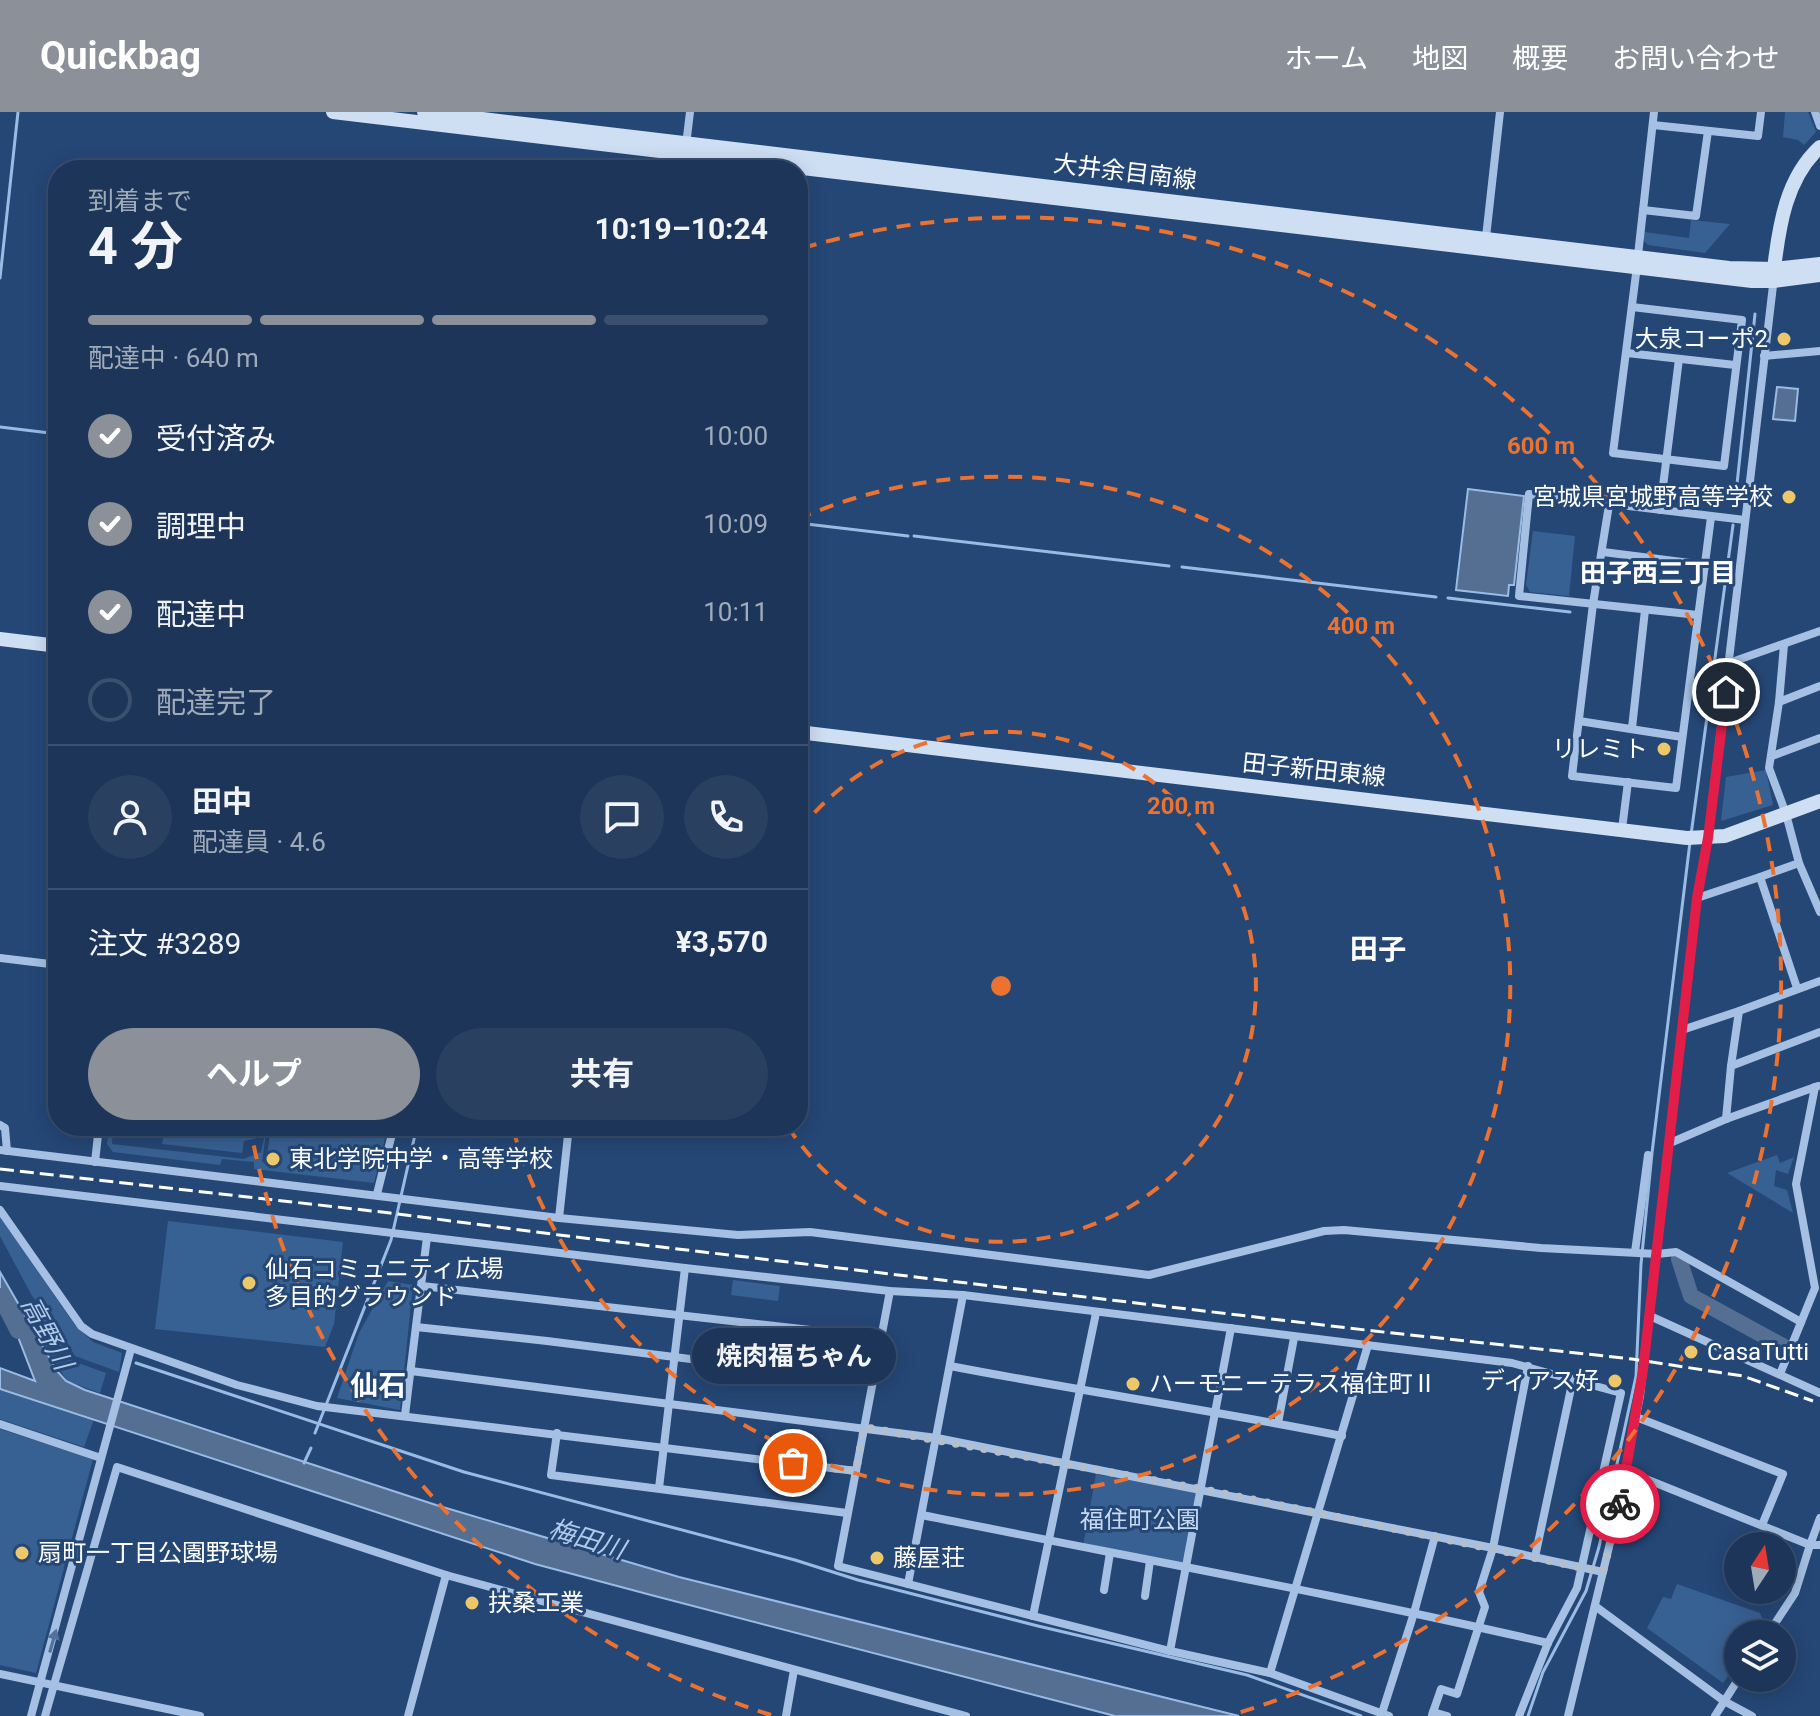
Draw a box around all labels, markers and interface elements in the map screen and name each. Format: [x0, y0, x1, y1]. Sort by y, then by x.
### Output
text: Quickbag [40, 34, 201, 78]
text: ホーム [1285, 42, 1368, 75]
text: 地図 [1412, 42, 1468, 75]
text: 概要 [1512, 42, 1568, 75]
text: お問い合わせ [1612, 42, 1780, 75]
street label: 大井余目南線 [1052, 149, 1198, 195]
text: 到着まで [88, 186, 192, 216]
text: 10:19–10:24 [594, 211, 768, 246]
text: 4 分 [88, 216, 183, 277]
place label: 大泉コーポ2 [1635, 325, 1768, 353]
marker: 大泉コーポ2 [1775, 330, 1793, 348]
text: 配達中 · 640 m [88, 343, 259, 373]
icon: check [88, 414, 132, 458]
text: 受付済み [156, 421, 276, 456]
text: 10:00 [703, 421, 768, 451]
text: 600 m [1507, 432, 1575, 460]
place label: 宮城県宮城野高等学校 [1533, 483, 1773, 511]
marker: 宮城県宮城野高等学校 [1780, 488, 1798, 506]
icon: check [88, 502, 132, 546]
text: 調理中 [156, 509, 246, 544]
text: 10:09 [703, 509, 768, 539]
district label: 田子西三丁目 [1580, 558, 1736, 588]
icon: check [88, 590, 132, 634]
text: 配達中 [156, 597, 246, 632]
text: 10:11 [703, 597, 768, 627]
text: 400 m [1327, 612, 1395, 640]
pin [1692, 658, 1760, 726]
icon: home [1704, 670, 1748, 714]
text: 配達完了 [156, 685, 276, 720]
place label: リレミト [1552, 735, 1648, 763]
marker: リレミト [1655, 740, 1673, 758]
street label: 田子新田東線 [1241, 749, 1387, 791]
button: person [88, 775, 172, 859]
button: chat [580, 775, 664, 859]
button: phone [684, 775, 768, 859]
text: 田中 [192, 784, 252, 819]
text: 200 m [1147, 792, 1215, 820]
text: 配達員 · 4.6 [192, 827, 326, 857]
text: ¥3,570 [676, 924, 768, 959]
text: 注文 #3289 [88, 926, 241, 961]
district label: 田子 [1350, 933, 1406, 966]
centre of rings [987, 972, 1015, 1000]
button: ヘルプ [88, 1028, 420, 1120]
button: 共有 [436, 1028, 768, 1120]
place label: 東北学院中学・高等学校 [289, 1145, 553, 1173]
marker: 東北学院中学・高等学校 [264, 1150, 282, 1168]
place label: 仙石コミュニティ広場 多目的グラウンド [265, 1255, 504, 1311]
marker: 仙石コミュニティ広場 多目的グラウンド [240, 1274, 258, 1292]
water label: 高野川 [15, 1292, 80, 1377]
callout: 焼肉福ちゃん [691, 1327, 895, 1383]
place label: CasaTutti [1707, 1338, 1809, 1366]
text: 焼肉福ちゃん [716, 1341, 872, 1371]
marker: CasaTutti [1682, 1343, 1700, 1361]
place label: ディアス好 [1481, 1367, 1599, 1395]
district label: 仙石 [350, 1369, 406, 1402]
place label: ハーモニーテラス福住町Ⅱ [1149, 1370, 1437, 1398]
marker: ディアス好 [1606, 1372, 1624, 1390]
marker: ハーモニーテラス福住町Ⅱ [1124, 1375, 1142, 1393]
pin [759, 1429, 827, 1497]
icon: bag [771, 1441, 815, 1485]
courier [1580, 1464, 1660, 1544]
icon: bike [1598, 1482, 1642, 1526]
park label: 福住町公園 [1080, 1506, 1200, 1534]
water label: 梅田川 [545, 1513, 632, 1566]
north arrow [1724, 1532, 1796, 1604]
map controls [1724, 1532, 1796, 1692]
place label: 扇町一丁目公園野球場 [38, 1539, 278, 1567]
marker: 扇町一丁目公園野球場 [13, 1544, 31, 1562]
place label: 藤屋荘 [893, 1544, 965, 1572]
marker: 藤屋荘 [868, 1549, 886, 1567]
place label: 扶桑工業 [488, 1589, 584, 1617]
marker: 扶桑工業 [463, 1594, 481, 1612]
button: layers [1724, 1620, 1796, 1692]
one-way arrow [47, 1628, 60, 1652]

